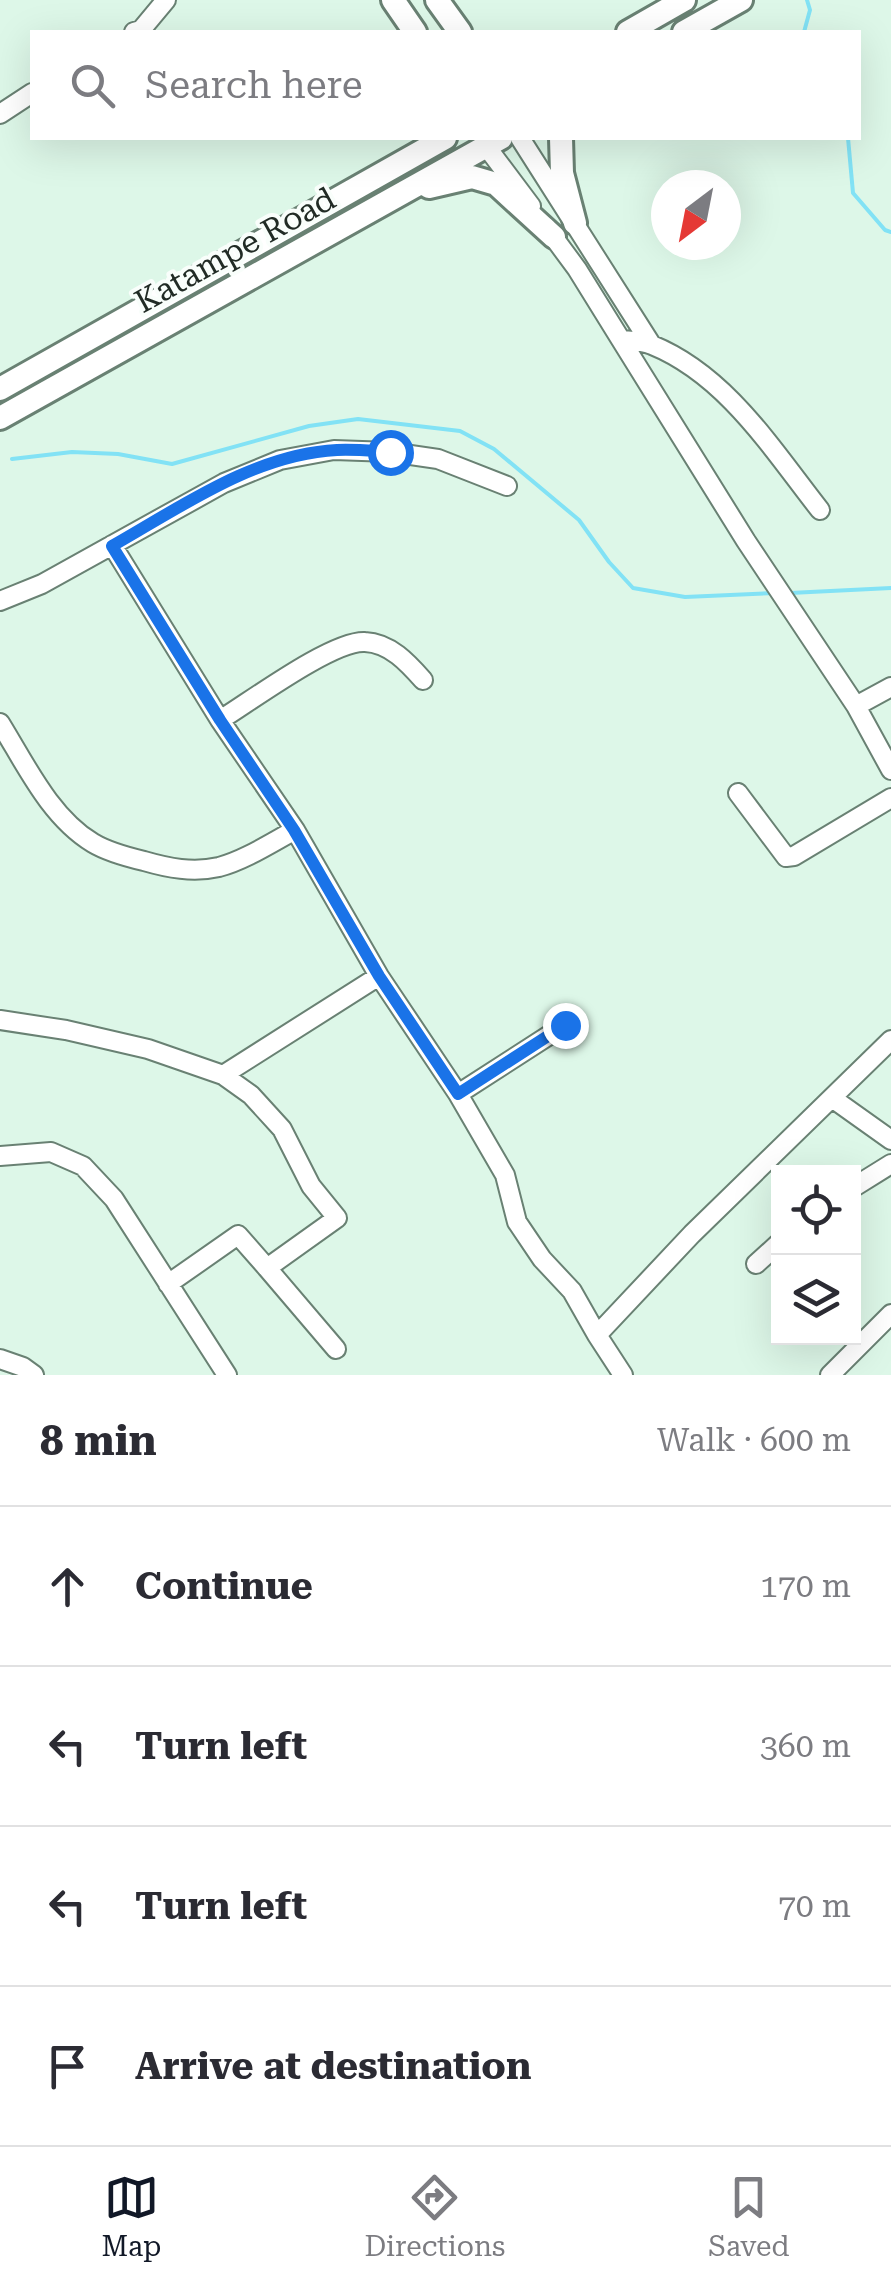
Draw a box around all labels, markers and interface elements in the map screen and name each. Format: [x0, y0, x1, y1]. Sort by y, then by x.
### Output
search box [30, 30, 861, 140]
icon: search [65, 58, 120, 113]
text: Search here [145, 63, 363, 107]
north arrow [651, 170, 741, 260]
street label: Katampe Road [128, 179, 342, 321]
route start [368, 430, 414, 476]
route end [543, 1003, 589, 1049]
map controls [771, 1165, 861, 1345]
button: locate [771, 1165, 861, 1255]
button: layers [771, 1255, 861, 1345]
text: 8 min [40, 1416, 157, 1465]
text: Walk · 600 m [657, 1421, 851, 1459]
icon: ahead [40, 1559, 95, 1614]
text: Continue [135, 1564, 313, 1608]
text: 170 m [760, 1567, 851, 1605]
icon: left [40, 1719, 95, 1774]
text: Turn left [135, 1724, 307, 1768]
text: 360 m [760, 1727, 851, 1765]
icon: left [40, 1879, 95, 1934]
text: Turn left [135, 1884, 307, 1928]
text: 70 m [778, 1887, 851, 1925]
icon: arrive [40, 2039, 95, 2094]
text: Arrive at destination [135, 2044, 531, 2088]
tab: Map [102, 2170, 161, 2263]
tab: Directions [364, 2170, 505, 2263]
tab: Saved [708, 2170, 790, 2263]

